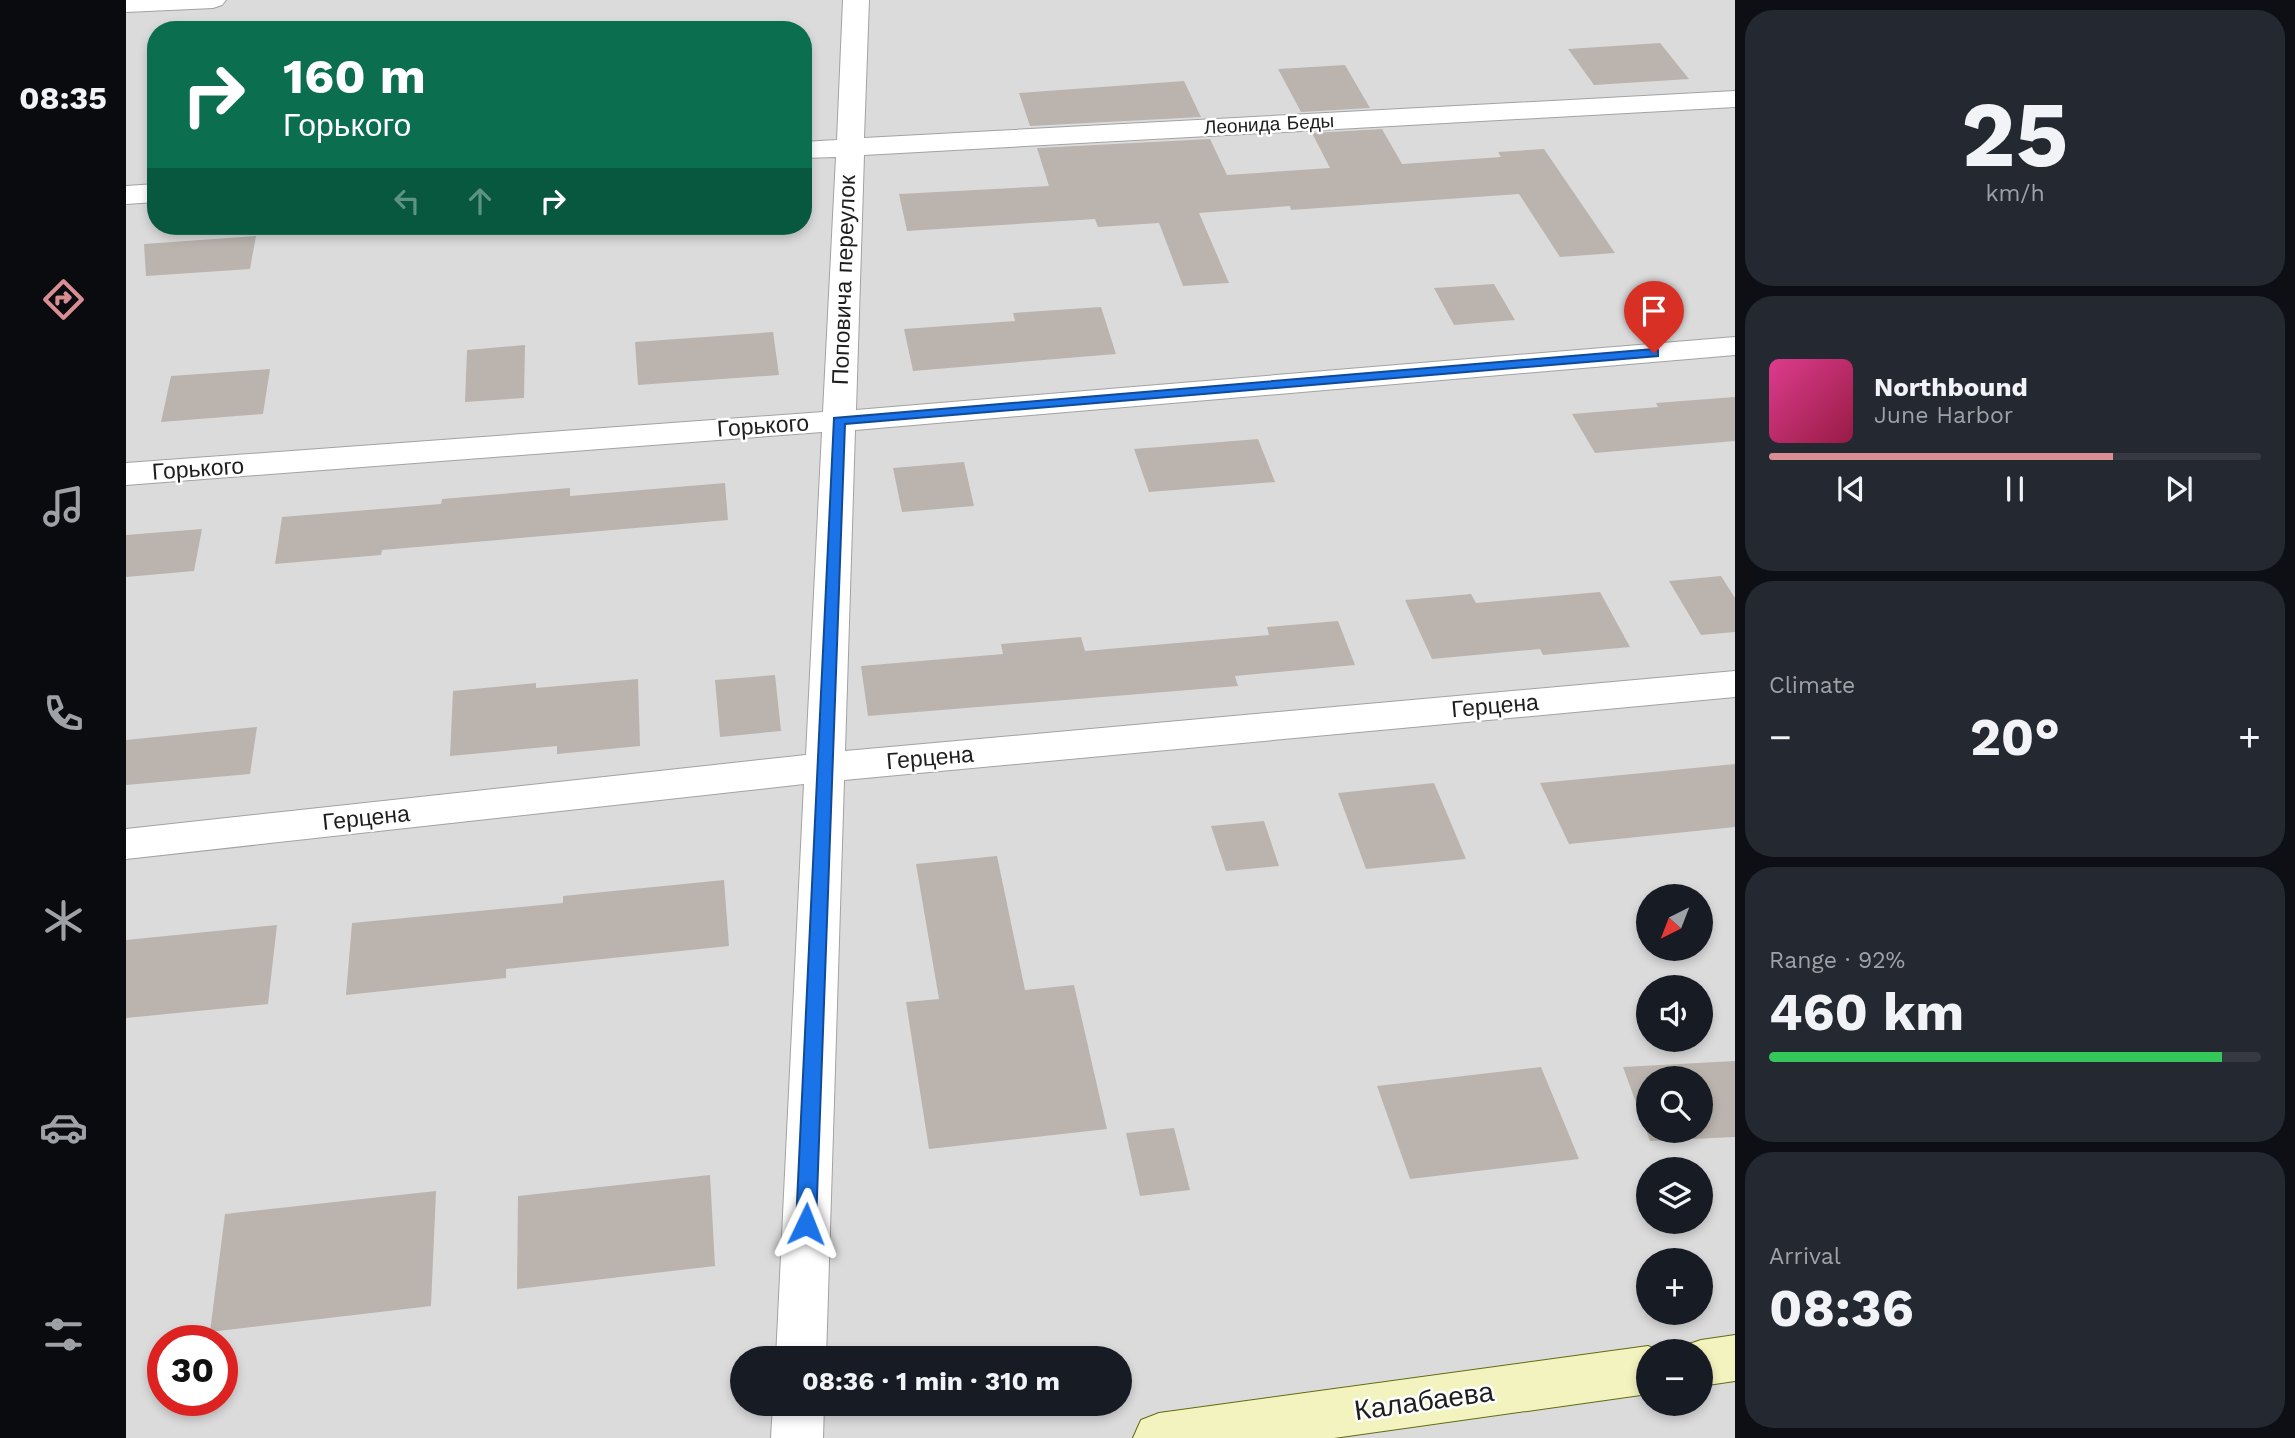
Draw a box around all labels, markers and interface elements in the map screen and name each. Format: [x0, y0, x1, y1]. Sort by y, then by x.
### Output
text: 160 m [283, 47, 426, 105]
icon: right [168, 49, 259, 140]
text: 08:35 [19, 79, 107, 117]
text: 25 [1961, 81, 2069, 188]
text: Горького [283, 106, 411, 144]
street label: Леонида Беды [1203, 109, 1335, 139]
street label: Поповича переулок [827, 173, 861, 386]
text: km/h [1985, 180, 2045, 207]
icon: left [388, 182, 426, 220]
icon: ahead [461, 182, 499, 220]
icon: right [534, 182, 572, 220]
icon: directions [39, 275, 88, 324]
pin [1624, 281, 1684, 353]
icon: arrive [1635, 292, 1673, 330]
text: Northbound [1874, 372, 2028, 402]
text: June Harbor [1874, 402, 2013, 429]
street label: Горького [716, 409, 810, 443]
street label: Горького [151, 452, 245, 486]
icon: previous [1832, 470, 1870, 508]
icon: pause [1996, 470, 2034, 508]
icon: next [2160, 470, 2198, 508]
icon: music [39, 482, 88, 531]
text: Climate [1769, 672, 1855, 699]
icon: phone [39, 689, 88, 738]
street label: Герцена [1450, 689, 1540, 723]
text: 20° [1970, 707, 2060, 768]
text: − [1769, 715, 1792, 759]
text: + [2238, 715, 2261, 759]
street label: Герцена [885, 741, 975, 775]
street label: Герцена [321, 800, 411, 836]
north arrow [1636, 884, 1713, 961]
map controls [1636, 884, 1713, 1416]
icon: climate [39, 896, 88, 945]
text: Range · 92% [1769, 947, 1905, 974]
button: sound [1636, 975, 1713, 1052]
text: 460 km [1769, 982, 1964, 1043]
button: search [1636, 1066, 1713, 1143]
icon: car [39, 1103, 88, 1152]
button: layers [1636, 1157, 1713, 1234]
position arrow [769, 1187, 843, 1261]
text: Arrival [1769, 1243, 1841, 1270]
button: + [1636, 1248, 1713, 1325]
text: 08:36 [1769, 1278, 1914, 1339]
icon: filters [39, 1310, 88, 1359]
speed limit sign: 30 [147, 1325, 238, 1416]
button: − [1636, 1339, 1713, 1416]
text: 08:36 · 1 min · 310 m [802, 1366, 1060, 1396]
street label: Калабаева [1352, 1375, 1496, 1427]

